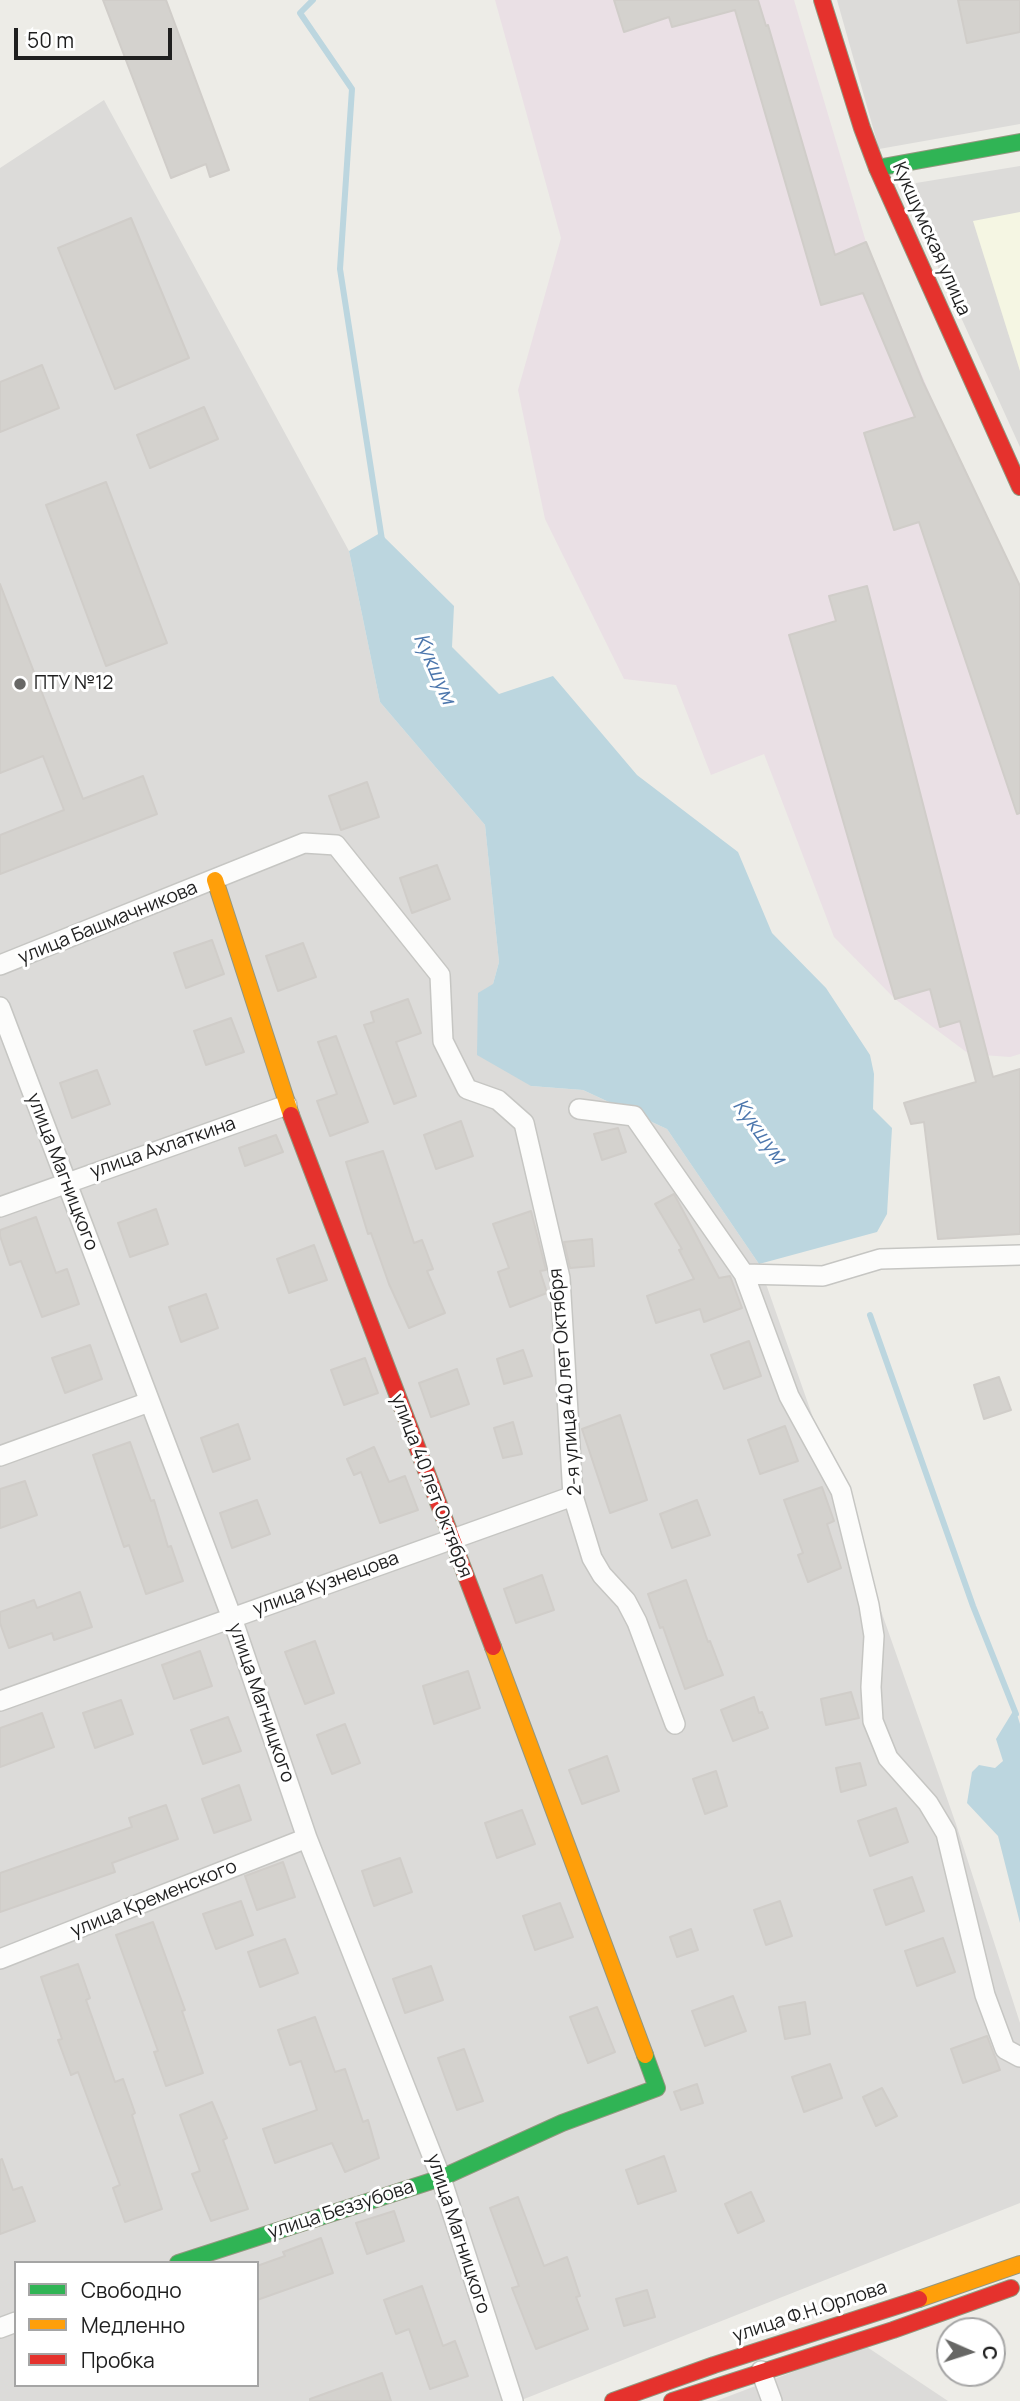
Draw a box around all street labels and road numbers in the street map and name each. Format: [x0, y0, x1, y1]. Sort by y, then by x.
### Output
street label: Кукшумская улица [887, 159, 975, 319]
street label: улица Башмачникова [15, 877, 201, 969]
street label: улица Магницкого [21, 1090, 103, 1254]
street label: улица Ахлаткина [87, 1112, 239, 1184]
street label: 2-я улица 40 лет Октября [545, 1267, 587, 1497]
street label: улица 40 лет Октября [385, 1391, 477, 1581]
street label: улица Кузнецова [250, 1547, 402, 1621]
street label: улица Магницкого [223, 1620, 299, 1786]
street label: улица Кременского [68, 1855, 240, 1943]
street label: улица Магницкого [421, 2151, 495, 2317]
street label: улица Беззубова [265, 2176, 417, 2244]
street label: улица Ф.Н.Орлова [730, 2276, 890, 2348]

